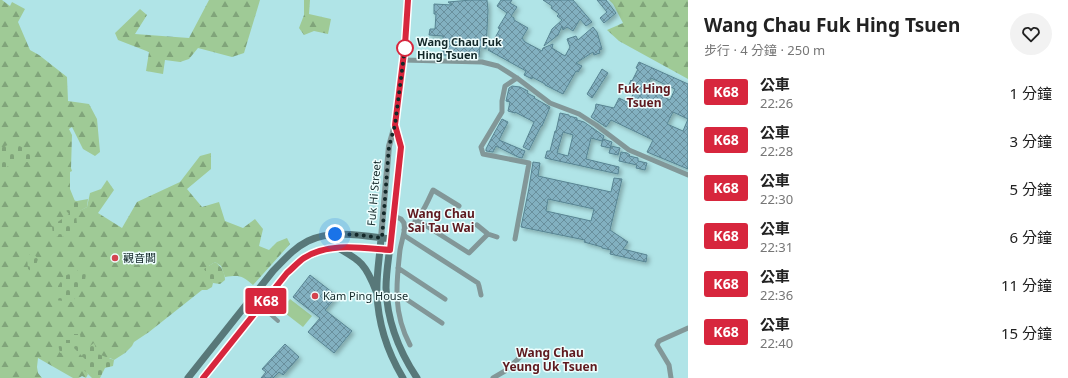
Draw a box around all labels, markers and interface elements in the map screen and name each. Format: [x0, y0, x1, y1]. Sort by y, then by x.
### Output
text: Wang Chau Fuk Hing Tsuen [704, 12, 960, 38]
button: heart [1010, 13, 1052, 55]
place label: Wang Chau Fuk Hing Tsuen [417, 34, 502, 62]
marker: Wang Chau Fuk Hing Tsuen [396, 39, 414, 57]
text: 步行 · 4 分鐘 · 250 m [704, 41, 825, 59]
text: 公車 [760, 74, 790, 94]
district label: Fuk Hing Tsuen [617, 80, 671, 111]
text: K68 [713, 82, 739, 101]
text: 1 分鐘 [1010, 83, 1052, 103]
text: 22:26 [760, 94, 793, 112]
text: 公車 [760, 122, 790, 142]
text: K68 [713, 130, 739, 149]
text: 3 分鐘 [1010, 131, 1052, 151]
text: 22:28 [760, 142, 793, 160]
street label: Fuk Hi Street [363, 160, 384, 226]
text: 公車 [760, 170, 790, 190]
text: K68 [713, 178, 739, 197]
text: 5 分鐘 [1010, 179, 1052, 199]
text: 22:30 [760, 190, 793, 208]
district label: Wang Chau Sai Tau Wai [407, 205, 475, 236]
text: 公車 [760, 218, 790, 238]
your location [325, 224, 345, 244]
text: K68 [713, 226, 739, 245]
text: 6 分鐘 [1010, 227, 1052, 247]
text: 22:31 [760, 238, 793, 256]
place label: 觀音閣 [123, 250, 156, 265]
marker: 觀音閣 [110, 253, 120, 263]
text: 公車 [760, 266, 790, 286]
text: K68 [713, 274, 739, 293]
text: 11 分鐘 [1001, 275, 1052, 295]
text: 22:36 [760, 286, 793, 304]
line badge: K68 [243, 288, 289, 314]
place label: Kam Ping House [323, 288, 408, 303]
text: K68 [253, 291, 279, 310]
marker: Kam Ping House [310, 291, 320, 301]
text: 公車 [760, 314, 790, 334]
text: K68 [713, 322, 739, 341]
text: 15 分鐘 [1001, 323, 1052, 343]
text: 22:40 [760, 334, 793, 352]
district label: Wang Chau Yeung Uk Tsuen [502, 344, 598, 375]

